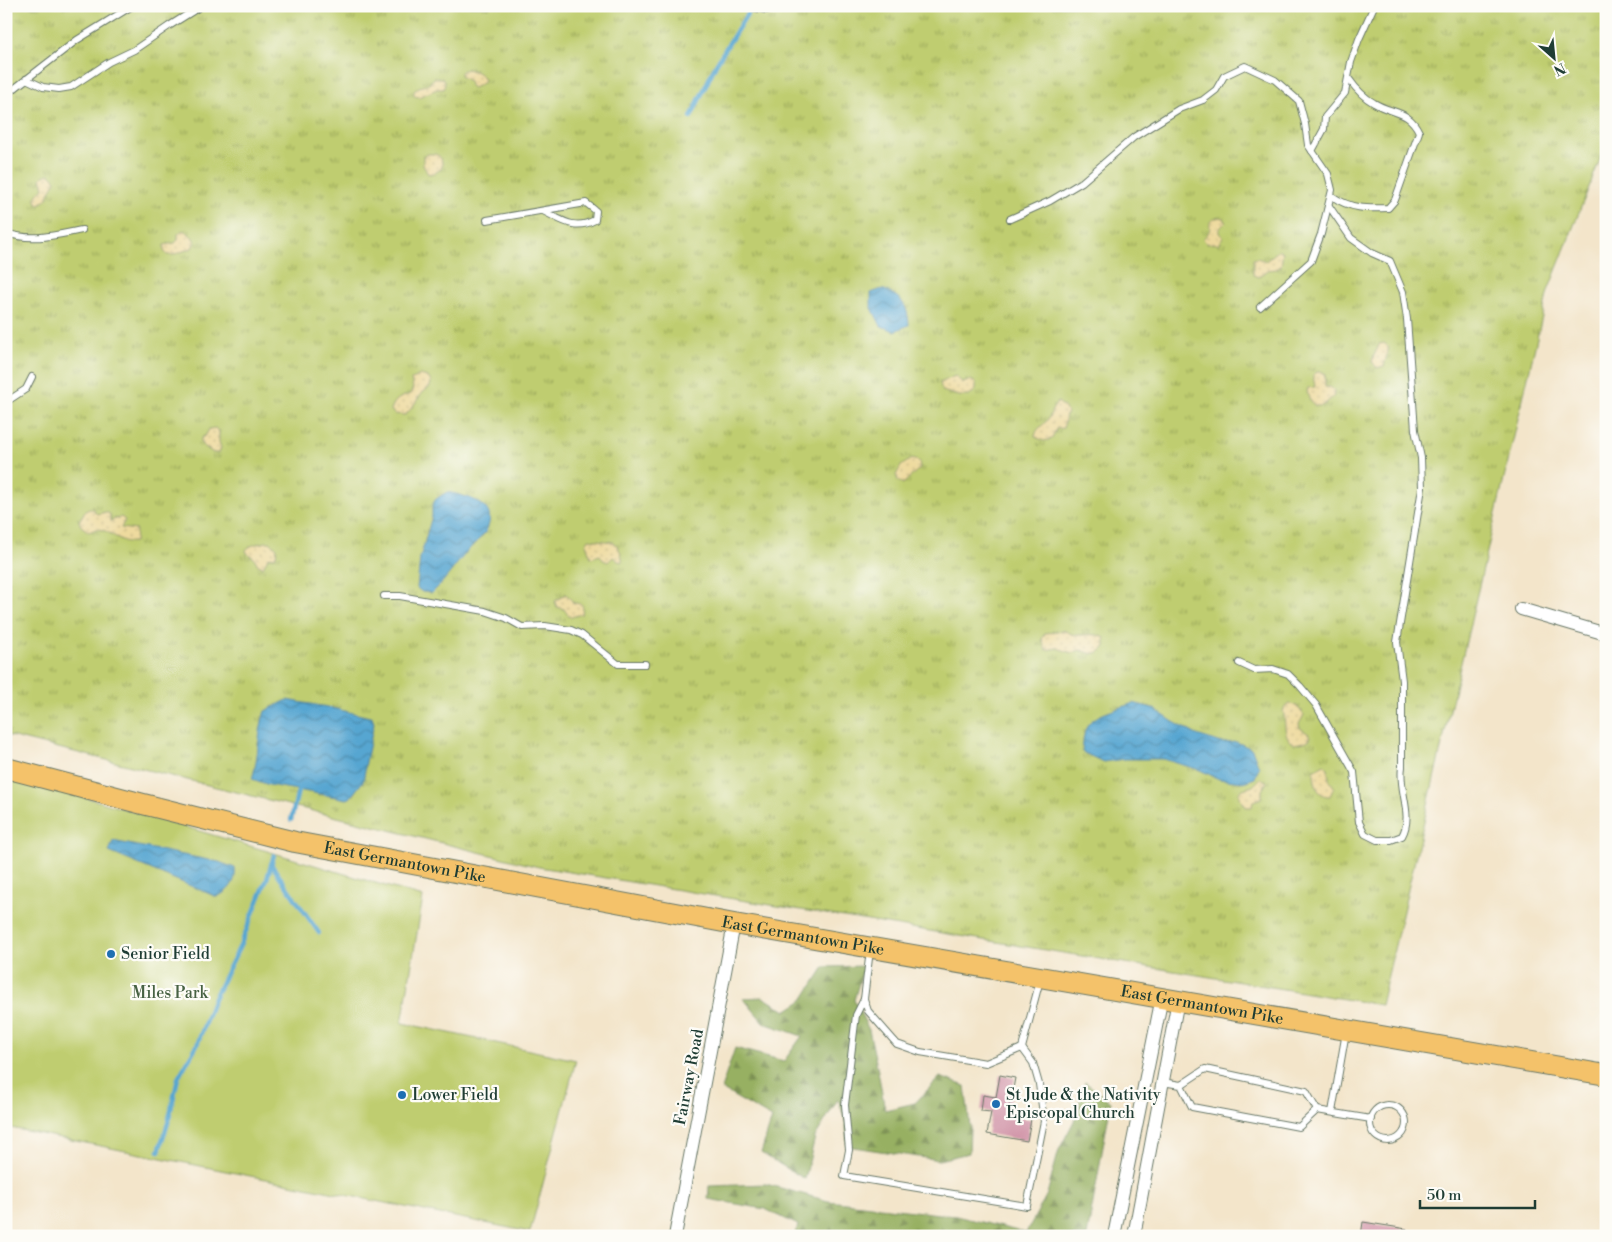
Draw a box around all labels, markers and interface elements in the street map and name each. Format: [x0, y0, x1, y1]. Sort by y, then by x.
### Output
north arrow [1530, 32, 1580, 82]
text: N [1550, 58, 1568, 79]
street label: East Germantown Pike [322, 838, 488, 887]
street label: East Germantown Pike [720, 912, 886, 960]
place label: Senior Field [121, 944, 210, 964]
marker: Senior Field [105, 948, 117, 960]
street label: East Germantown Pike [1119, 981, 1285, 1029]
park label: Miles Park [132, 983, 210, 1003]
street label: Fairway Road [670, 1027, 708, 1127]
place label: Lower Field [412, 1085, 498, 1105]
place label: St Jude & the Nativity Episcopal Church [1006, 1085, 1161, 1123]
marker: Lower Field [396, 1089, 408, 1101]
marker: St Jude & the Nativity Episcopal Church [990, 1098, 1002, 1110]
scale bar [1420, 1177, 1534, 1209]
text: 50 m [1427, 1186, 1461, 1205]

